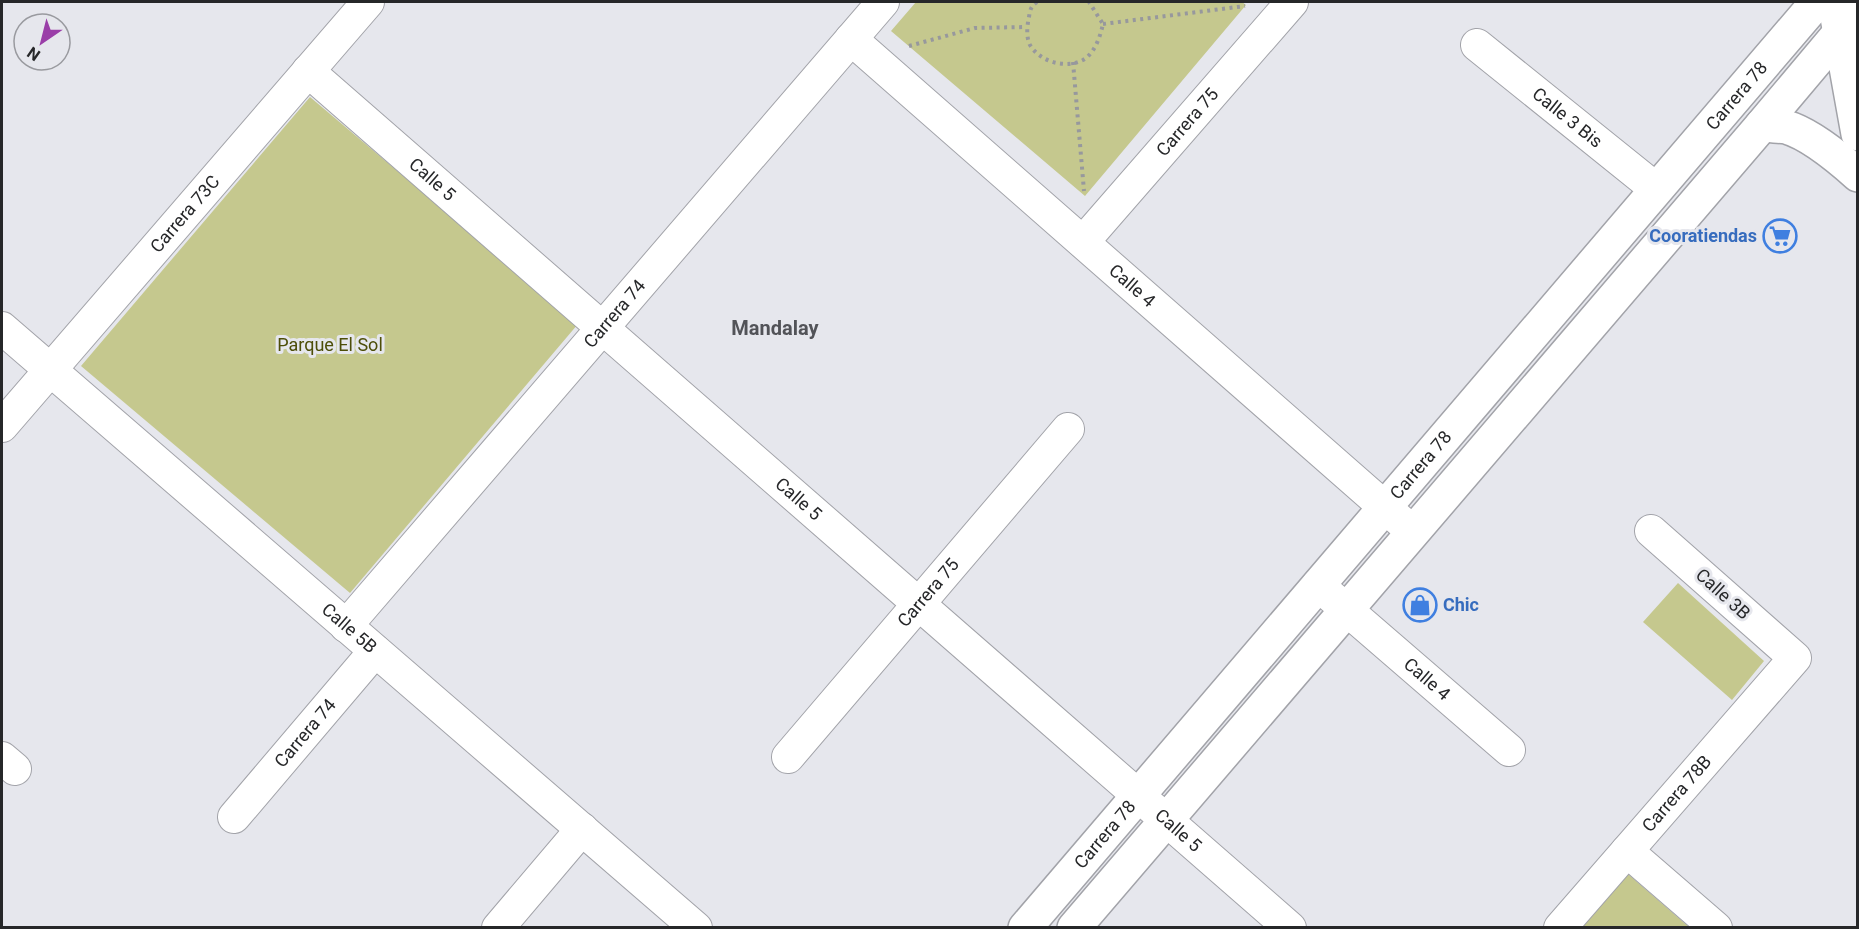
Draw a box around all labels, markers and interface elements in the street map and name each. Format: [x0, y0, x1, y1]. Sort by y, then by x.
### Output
north arrow [12, 12, 72, 72]
text: N [24, 43, 44, 65]
street label: Carrera 78 [1701, 57, 1771, 134]
street label: Carrera 75 [1152, 83, 1222, 160]
street label: Calle 3 Bis [1528, 83, 1607, 152]
street label: Calle 5 [405, 153, 460, 205]
street label: Carrera 73C [146, 171, 224, 257]
supermarket icon: Cooratiendas [1762, 218, 1798, 254]
place label: Cooratiendas [1649, 225, 1757, 246]
street label: Calle 4 [1105, 259, 1160, 311]
street label: Carrera 74 [579, 275, 650, 352]
district label: Mandalay [731, 316, 820, 340]
park label: Parque El Sol [277, 334, 383, 355]
street label: Carrera 78 [1385, 426, 1456, 503]
street label: Calle 5 [771, 473, 826, 524]
street label: Carrera 75 [893, 554, 963, 631]
street label: Calle 3B [1692, 564, 1755, 623]
shop icon: Chic [1402, 587, 1438, 623]
place label: Chic [1443, 594, 1479, 615]
street label: Calle 5B [318, 598, 381, 657]
street label: Calle 4 [1400, 653, 1455, 704]
street label: Carrera 74 [270, 694, 340, 771]
street label: Carrera 78B [1638, 751, 1715, 836]
street label: Carrera 78 [1069, 796, 1140, 873]
street label: Calle 5 [1151, 804, 1206, 856]

